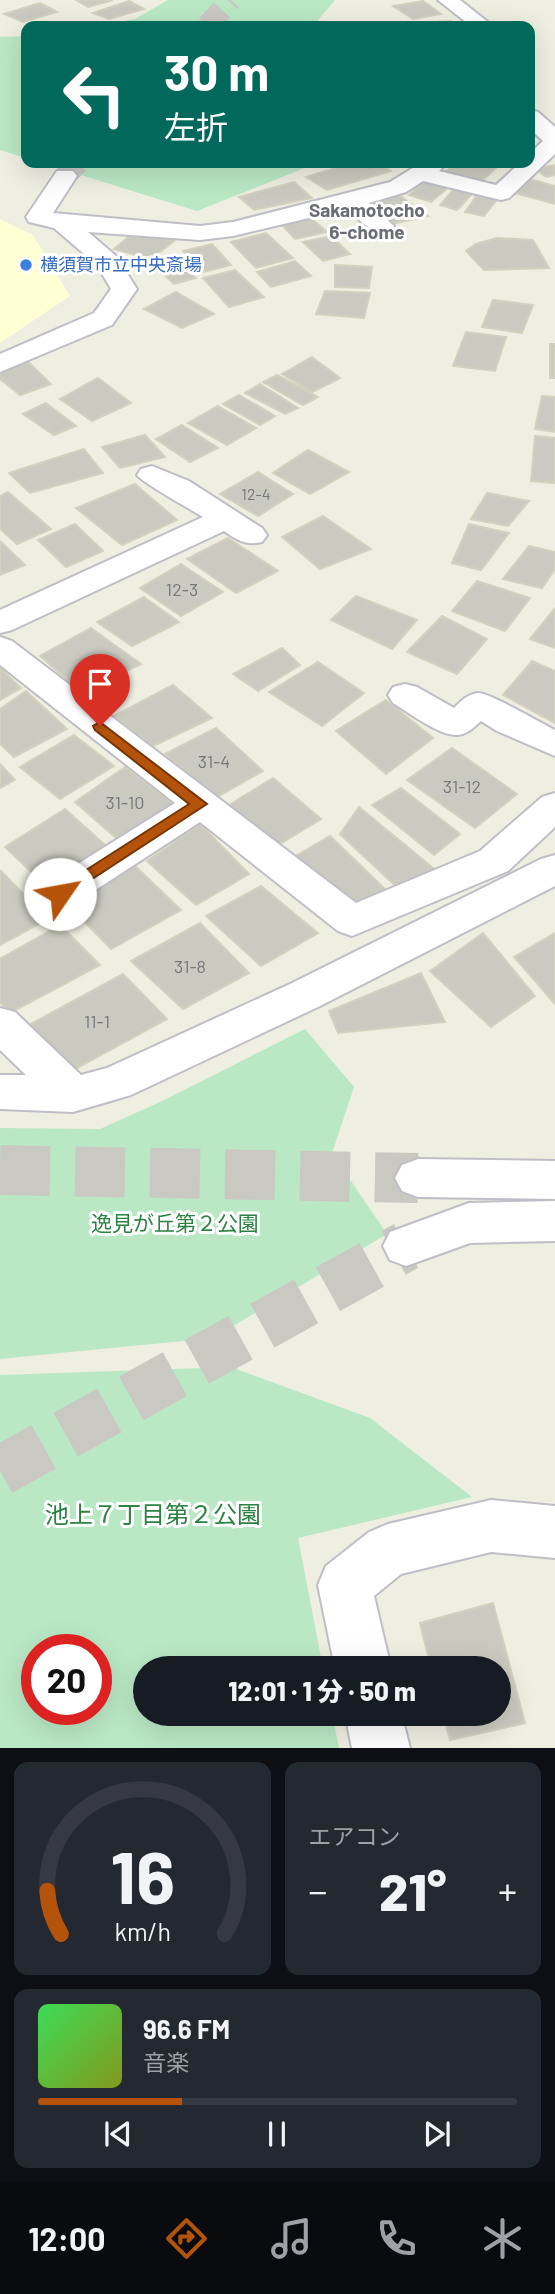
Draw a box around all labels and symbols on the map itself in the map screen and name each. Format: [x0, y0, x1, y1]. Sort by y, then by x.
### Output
district label: Sakamotocho 6-chome [309, 198, 425, 243]
place label: 横須賀市立中央斎場 [40, 253, 202, 275]
marker: 横須賀市立中央斎場 [18, 257, 34, 273]
house number: 12-4 [241, 484, 271, 503]
house number: 12-3 [166, 578, 198, 600]
pin [70, 654, 130, 726]
house number: 31-4 [198, 750, 230, 772]
house number: 31-12 [443, 775, 481, 797]
house number: 31-10 [105, 791, 145, 813]
position arrow [23, 857, 97, 931]
house number: 31-8 [174, 955, 206, 977]
house number: 11-1 [84, 1010, 110, 1032]
park label: 逸見が丘第２公園 [91, 1210, 259, 1235]
park label: 池上７丁目第２公園 [45, 1499, 261, 1528]
speed limit sign: 20 [21, 1634, 112, 1725]

